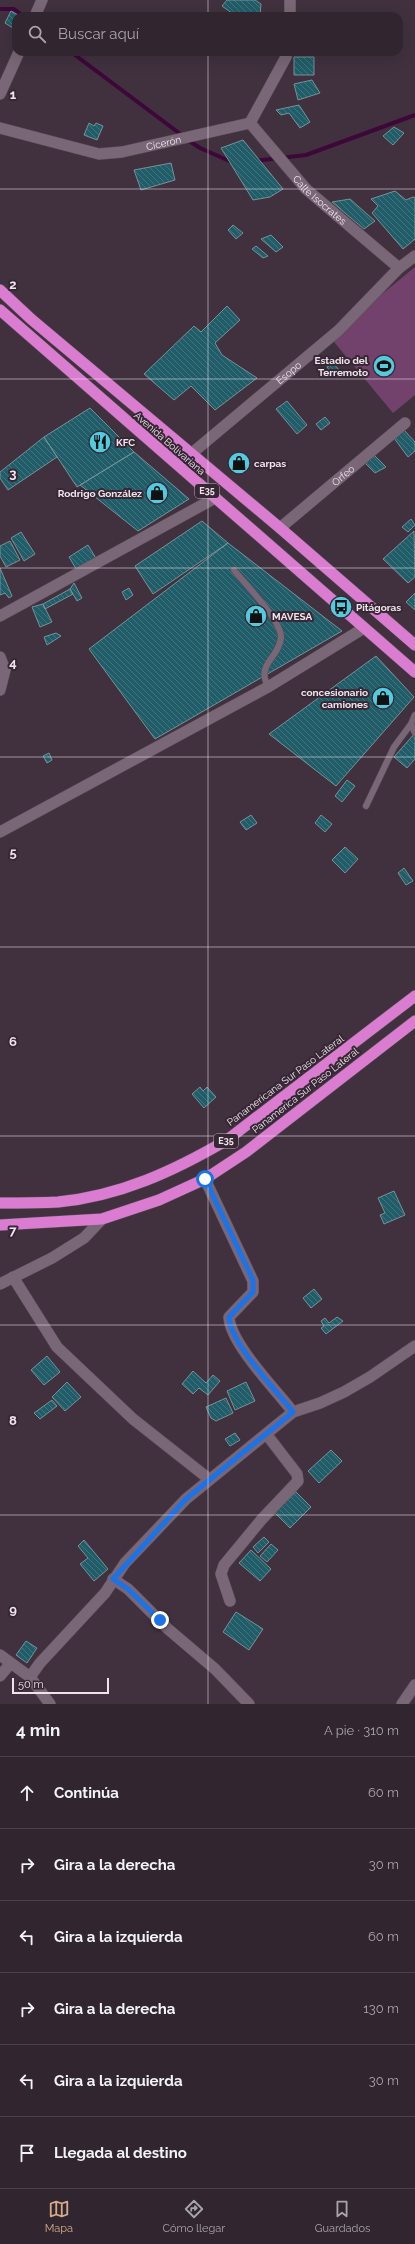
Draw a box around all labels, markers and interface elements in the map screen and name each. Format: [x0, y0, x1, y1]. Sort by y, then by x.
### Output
search box [12, 12, 403, 56]
icon: search [26, 23, 48, 45]
text: Buscar aquí [58, 25, 139, 43]
text: 1 [10, 87, 17, 102]
street label: Cicerón [145, 134, 182, 152]
street label: Calle Isocrates [291, 173, 349, 227]
text: 2 [9, 277, 17, 292]
sports icon: Estadio del Terremoto [371, 353, 397, 379]
place label: Estadio del Terremoto [314, 355, 369, 378]
street label: Esopo [274, 359, 303, 386]
street label: Avenida Bolivariana [132, 410, 207, 477]
restaurant icon: KFC [87, 429, 113, 455]
place label: KFC [116, 437, 135, 448]
shop icon: carpas [226, 450, 252, 476]
place label: carpas [254, 458, 286, 469]
street label: Orfeo [330, 463, 357, 488]
text: 3 [9, 466, 17, 481]
shop icon: Rodrigo González [144, 480, 170, 506]
road number: E35 [195, 484, 219, 498]
place label: Rodrigo González [58, 488, 142, 499]
bus stop icon: Pitágoras [328, 594, 354, 620]
place label: Pitágoras [356, 602, 401, 613]
shop icon: MAVESA [243, 603, 269, 629]
place label: MAVESA [272, 611, 313, 622]
text: 4 [9, 655, 17, 670]
shop icon: concesionario camiones [370, 685, 396, 711]
place label: concesionario camiones [301, 687, 368, 710]
text: 5 [9, 845, 17, 860]
street label: Panamericana Sur Paso Lateral [225, 1033, 346, 1128]
text: 6 [9, 1034, 17, 1049]
street label: Panamerica Sur Paso Lateral [250, 1045, 361, 1135]
road number: E35 [214, 1134, 238, 1148]
route start [196, 1170, 214, 1188]
text: 7 [9, 1223, 17, 1238]
text: 8 [9, 1413, 17, 1428]
text: 9 [9, 1602, 17, 1617]
route end [151, 1611, 169, 1629]
scale bar [12, 1676, 109, 1695]
text: 50 m [18, 1678, 44, 1691]
text: 4 min [16, 1720, 60, 1740]
text: A pie · 310 m [324, 1723, 399, 1738]
icon: ahead [16, 1782, 38, 1804]
text: Continúa [54, 1784, 119, 1802]
text: 60 m [368, 1785, 399, 1800]
icon: right [16, 1854, 38, 1876]
text: Gira a la derecha [54, 1856, 175, 1874]
text: 30 m [369, 1857, 399, 1872]
icon: left [16, 1926, 38, 1948]
text: Gira a la izquierda [54, 1928, 183, 1946]
text: 60 m [368, 1929, 399, 1944]
icon: right [16, 1998, 38, 2020]
text: Gira a la derecha [54, 2000, 175, 2018]
text: 130 m [363, 2001, 399, 2016]
icon: left [16, 2070, 38, 2092]
text: Gira a la izquierda [54, 2072, 183, 2090]
text: 30 m [369, 2073, 399, 2088]
icon: arrive [16, 2142, 38, 2164]
text: Llegada al destino [54, 2144, 187, 2162]
tab: Mapa [45, 2198, 73, 2235]
tab: Cómo llegar [163, 2198, 225, 2235]
tab: Guardados [315, 2198, 370, 2235]

